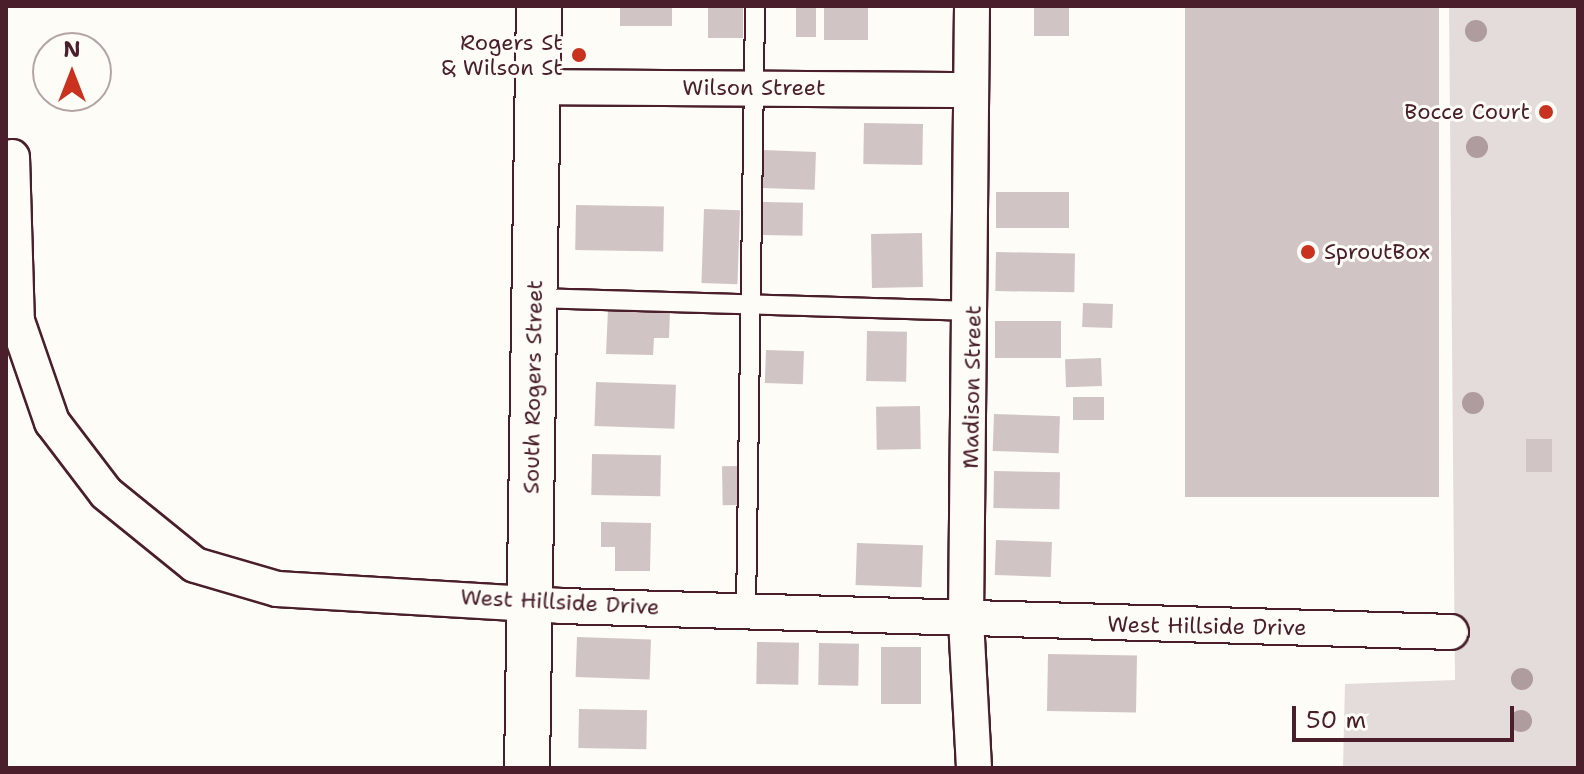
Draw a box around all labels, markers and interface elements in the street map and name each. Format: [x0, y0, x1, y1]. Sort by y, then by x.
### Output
place label: Rogers St & Wilson St [441, 29, 563, 80]
north arrow [32, 32, 112, 112]
text: N [63, 35, 81, 64]
marker: Rogers St & Wilson St [570, 46, 588, 64]
street label: Wilson Street [682, 75, 826, 101]
place label: Bocce Court [1404, 99, 1530, 125]
marker: Bocce Court [1537, 103, 1555, 121]
place label: SproutBox [1324, 239, 1430, 265]
marker: SproutBox [1299, 243, 1317, 261]
street label: South Rogers Street [518, 280, 548, 494]
street label: Madison Street [957, 305, 987, 469]
street label: West Hillside Drive [460, 584, 660, 620]
street label: West Hillside Drive [1107, 611, 1307, 641]
scale bar [1296, 690, 1518, 740]
text: 50 m [1306, 704, 1366, 736]

